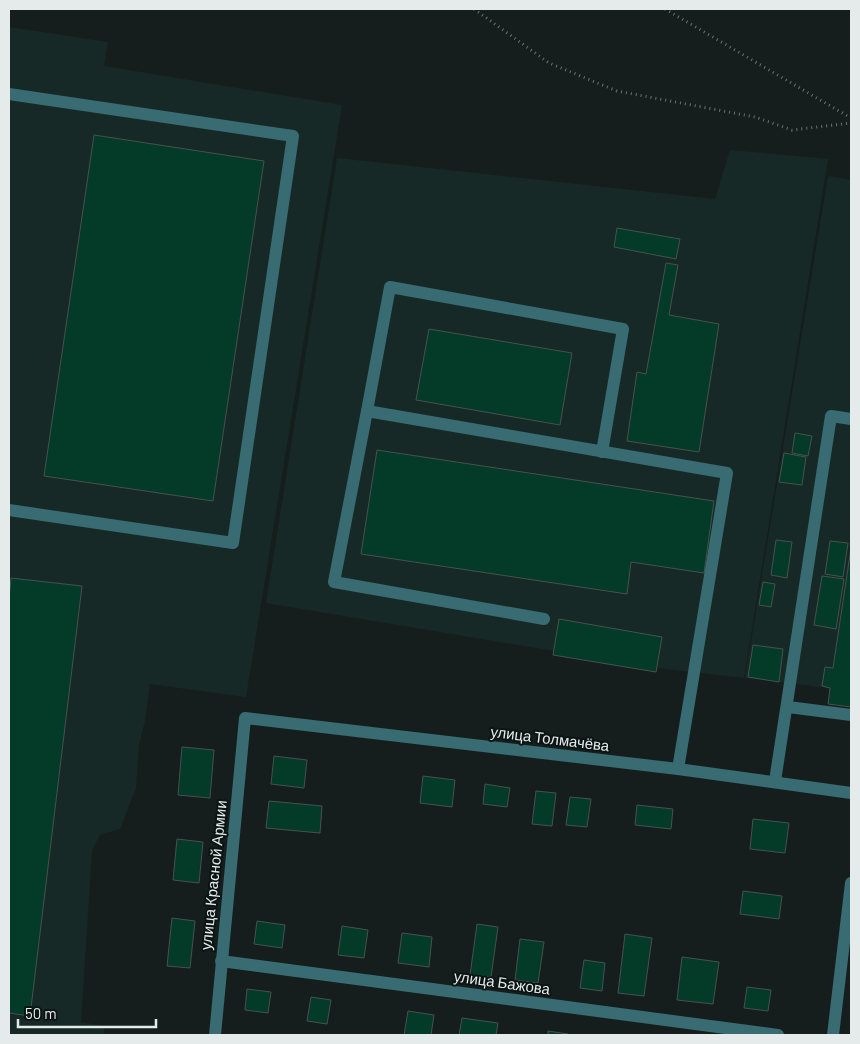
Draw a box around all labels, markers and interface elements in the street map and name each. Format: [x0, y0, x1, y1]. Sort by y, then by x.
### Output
street label: улица Толмачёва [490, 722, 611, 754]
street label: улица Красной Армии [196, 799, 230, 951]
street label: улица Бажова [453, 966, 552, 998]
scale bar [18, 996, 155, 1028]
text: 50 m [25, 1004, 57, 1022]

